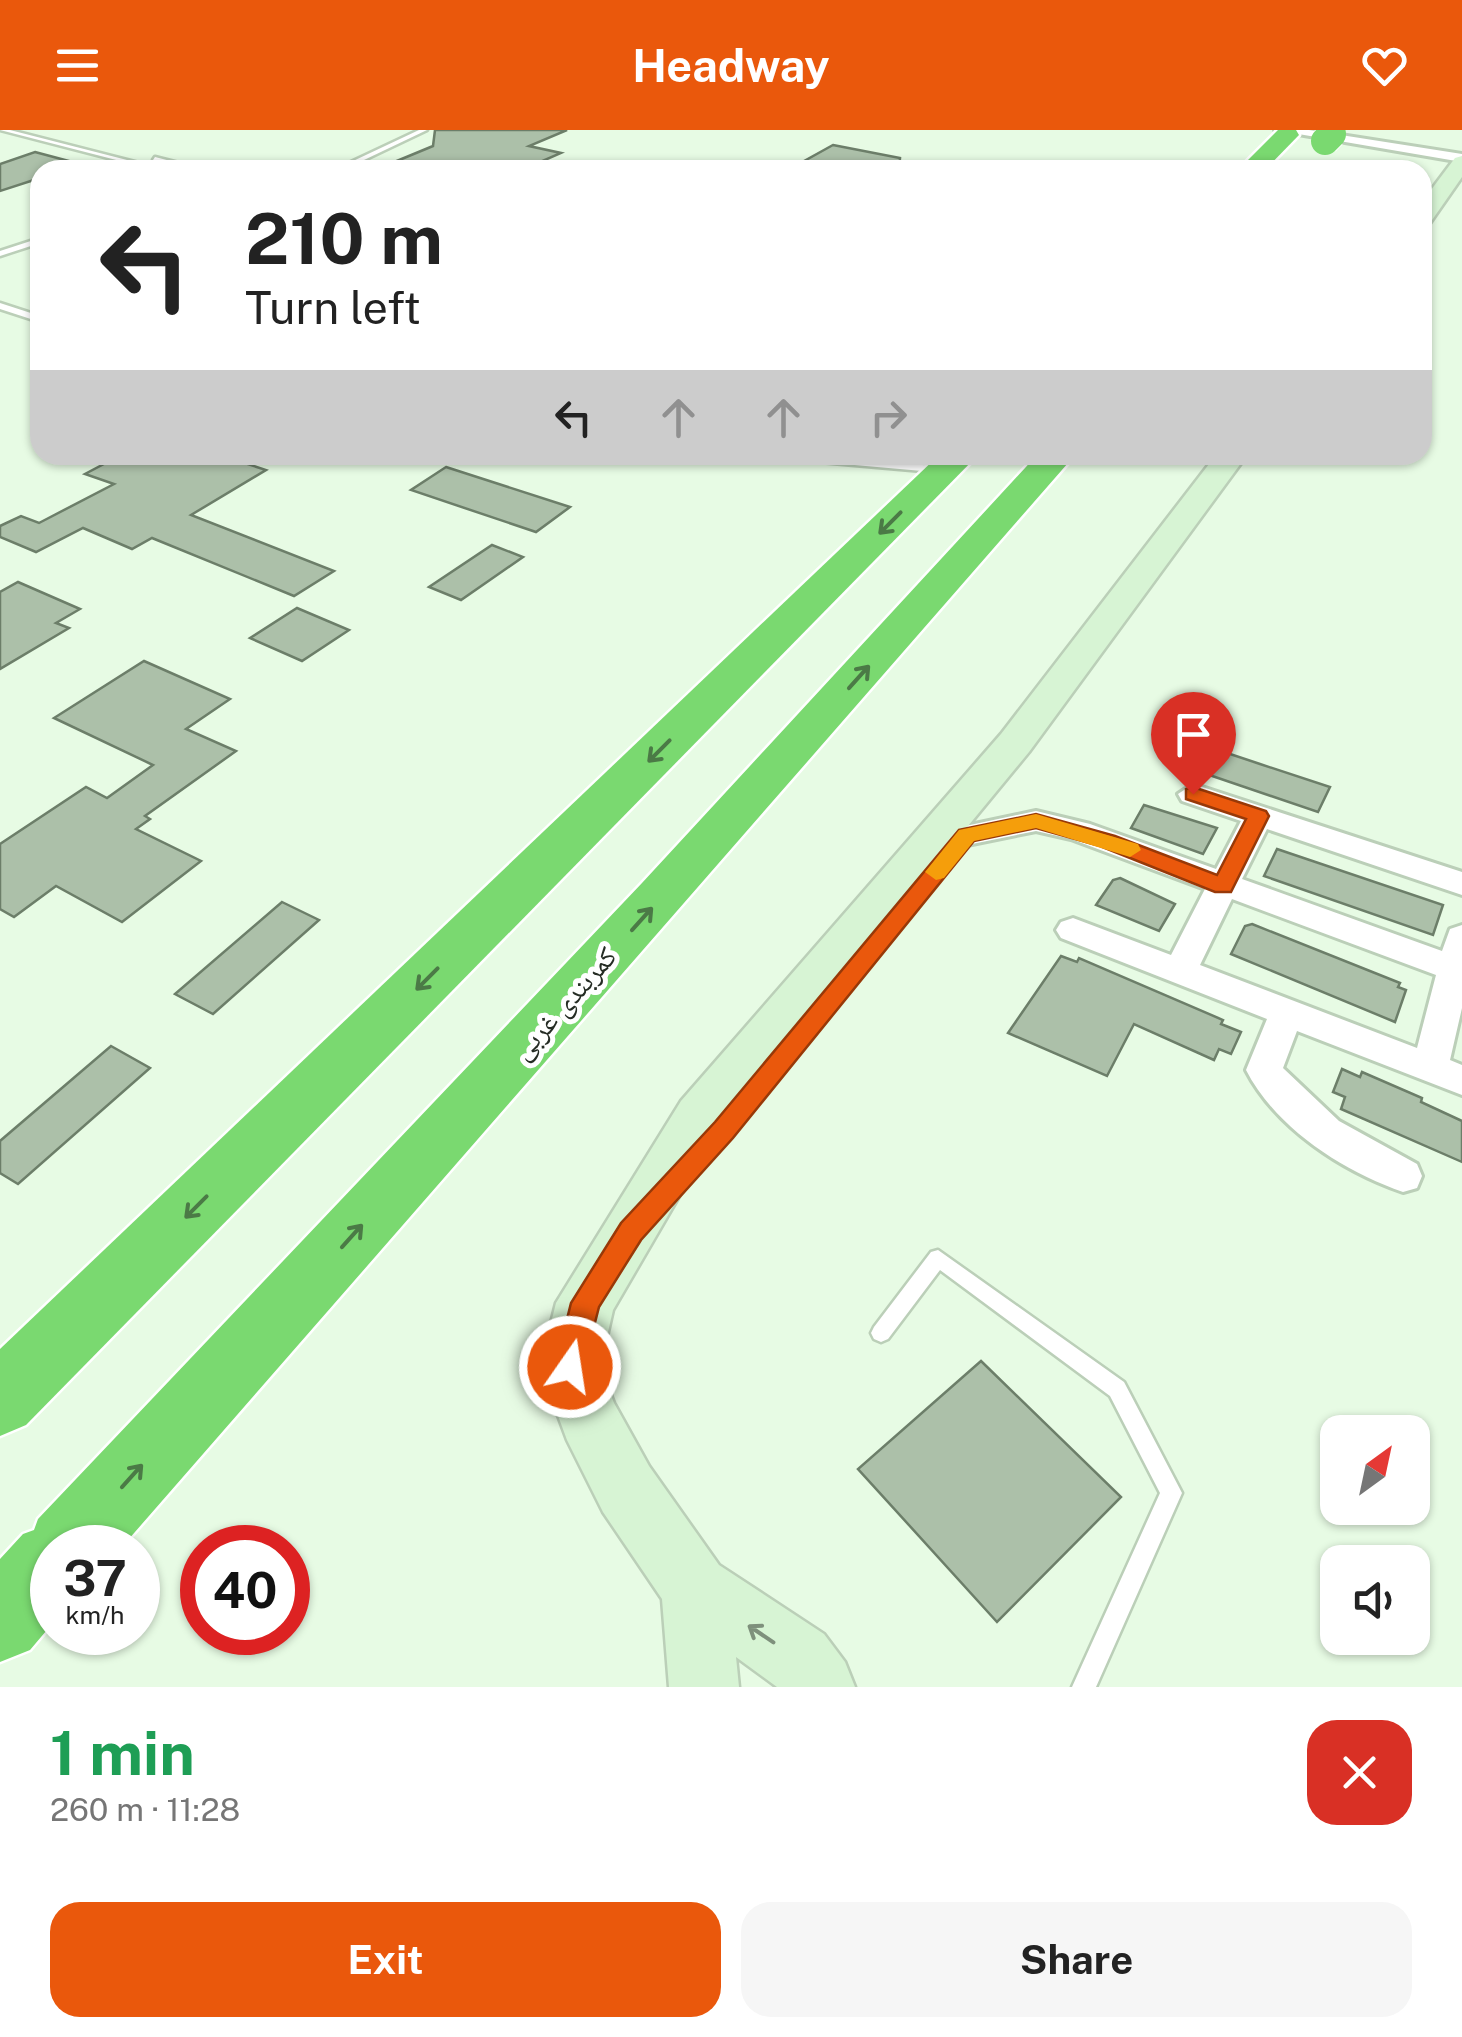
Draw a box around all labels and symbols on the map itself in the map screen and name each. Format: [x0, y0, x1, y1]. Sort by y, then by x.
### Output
one-way arrow [879, 511, 903, 535]
one-way arrow [848, 665, 871, 690]
pin [1151, 692, 1236, 795]
one-way arrow [647, 739, 671, 763]
one-way arrow [630, 907, 653, 932]
street label: کمربندی غربی [504, 939, 625, 1067]
one-way arrow [416, 967, 440, 991]
one-way arrow [184, 1195, 208, 1219]
one-way arrow [340, 1224, 363, 1249]
position arrow [518, 1315, 622, 1419]
north arrow [1320, 1415, 1430, 1525]
one-way arrow [120, 1463, 144, 1489]
speed limit sign: 40 [180, 1525, 310, 1655]
one-way arrow [748, 1624, 776, 1645]

